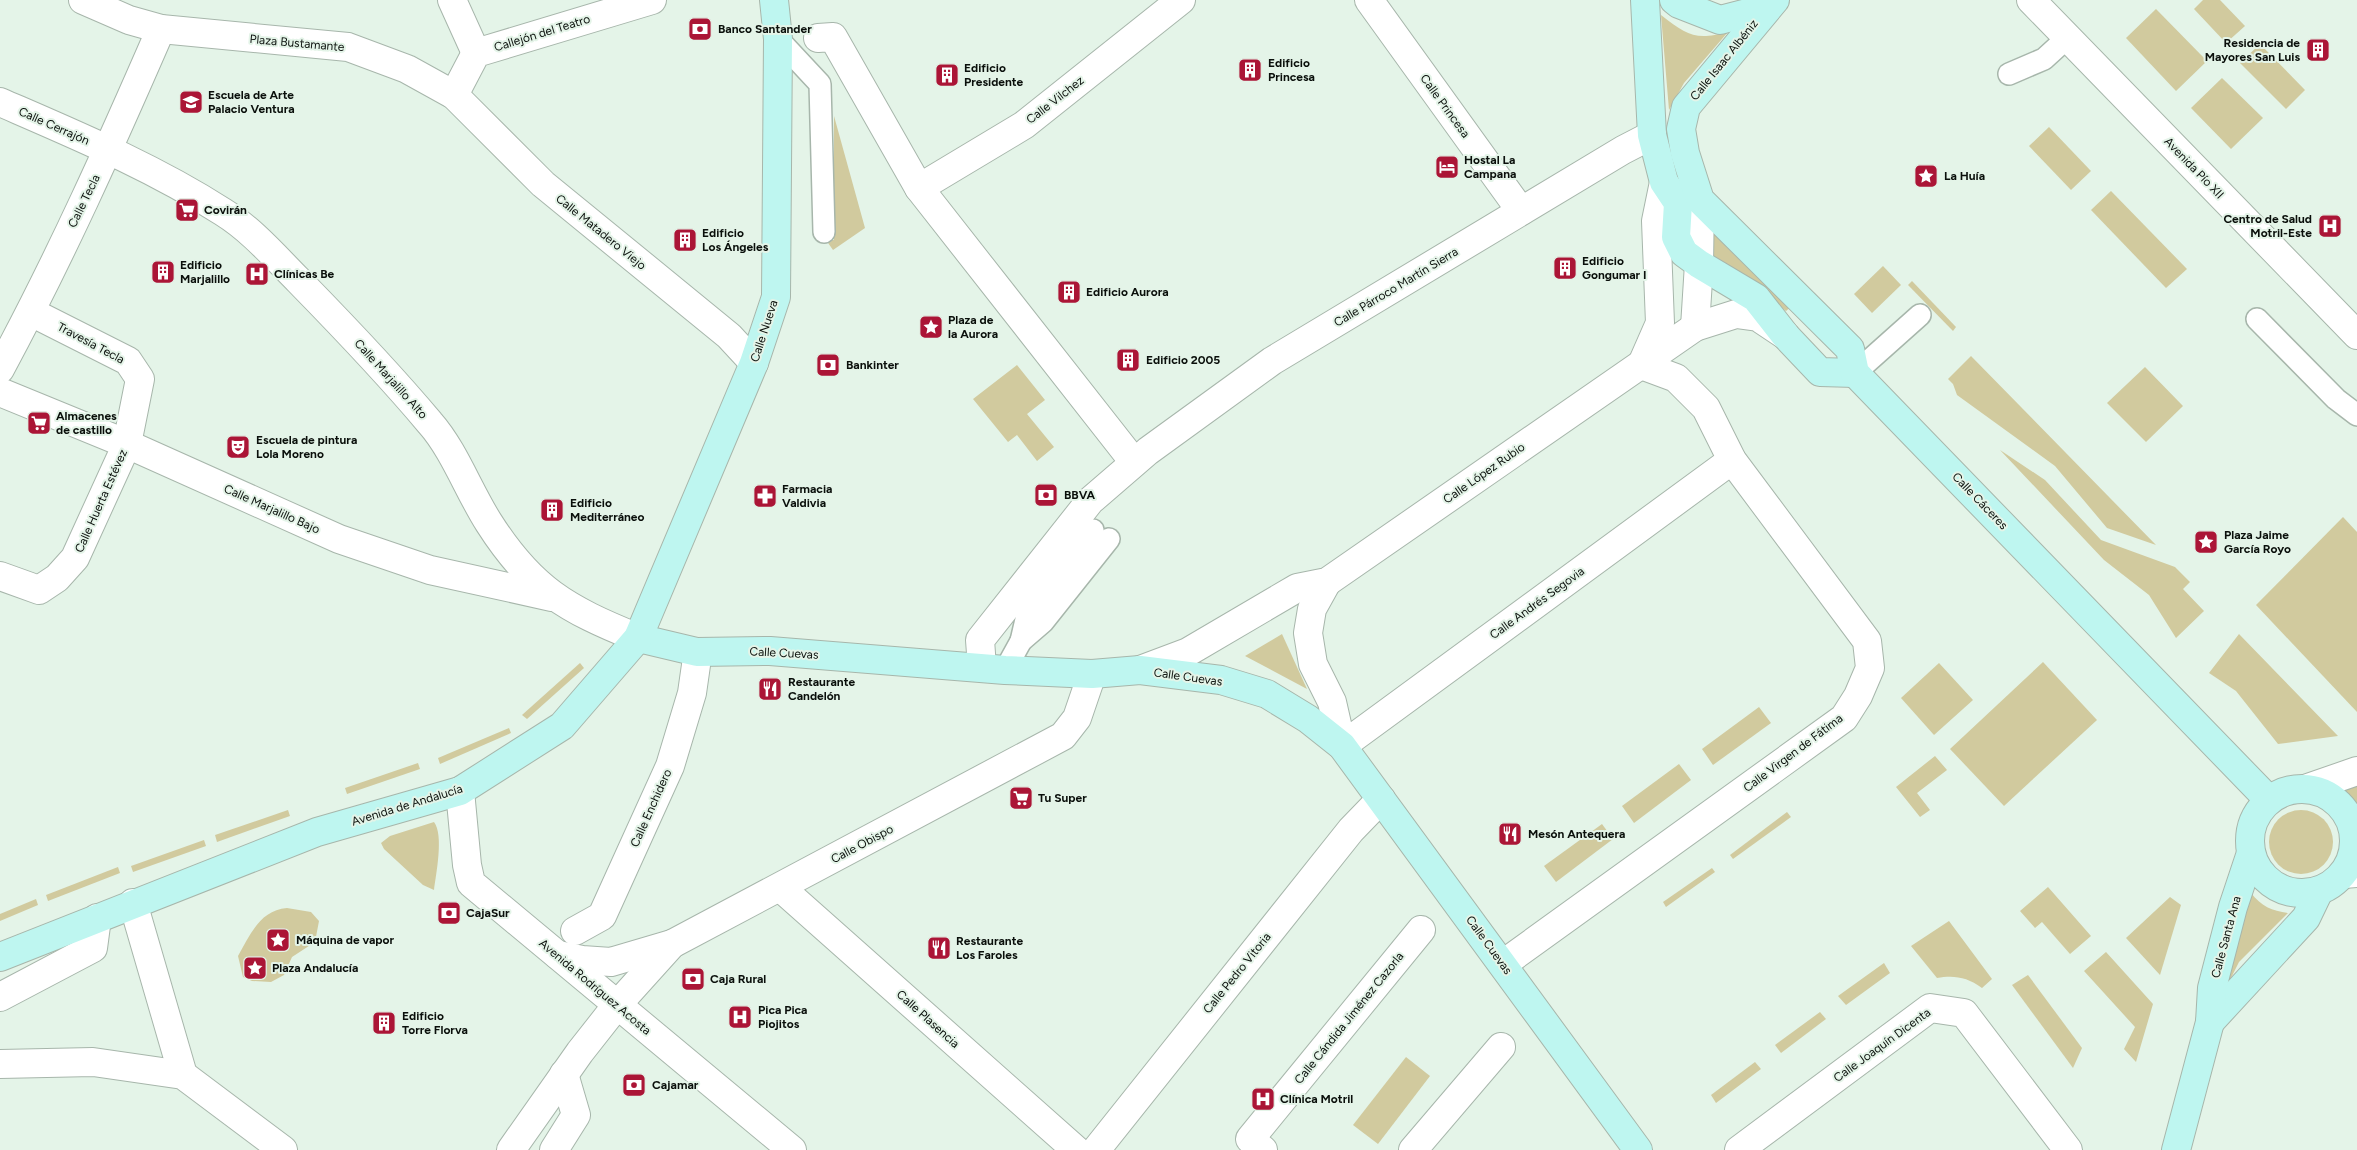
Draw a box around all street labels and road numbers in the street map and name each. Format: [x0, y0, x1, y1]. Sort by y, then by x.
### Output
street label: Callejón del Teatro [492, 12, 592, 54]
street label: Calle Isaac Albéniz [1687, 17, 1761, 103]
street label: Plaza Bustamante [249, 32, 345, 54]
street label: Calle Princesa [1417, 72, 1473, 140]
street label: Calle Vilchez [1024, 73, 1087, 127]
street label: Calle Cerrajón [16, 104, 92, 148]
street label: Avenida Pío XII [2161, 134, 2227, 202]
street label: Calle Tecla [65, 172, 103, 230]
street label: Calle Matadero Viejo [553, 191, 649, 273]
street label: Calle Párroco Martín Sierra [1331, 244, 1461, 330]
street label: Calle Nueva [747, 298, 781, 364]
street label: Travesía Tecla [55, 319, 127, 367]
street label: Calle Marjalillo Alto [352, 336, 430, 422]
street label: Calle López Rubio [1441, 440, 1527, 506]
street label: Calle Huerta Estévez [72, 447, 130, 555]
street label: Calle Cáceres [1949, 470, 2011, 533]
street label: Calle Marjalillo Bajo [222, 482, 322, 536]
street label: Calle Andrés Segovia [1487, 564, 1587, 642]
street label: Calle Cuevas [749, 644, 819, 662]
street label: Calle Cuevas [1153, 665, 1224, 689]
street label: Calle Virgen de Fátima [1741, 711, 1845, 795]
street label: Calle Enchidero [628, 767, 674, 849]
street label: Avenida de Andalucía [350, 781, 464, 829]
street label: Calle Obispo [829, 822, 895, 866]
street label: Calle Santa Ana [2208, 894, 2244, 980]
street label: Calle Cuevas [1463, 913, 1515, 977]
street label: Calle Pedro Vitoria [1200, 930, 1274, 1016]
street label: Avenida Rodríguez Acosta [536, 936, 654, 1038]
street label: Calle Cándida Jiménez Cazorla [1292, 949, 1406, 1087]
street label: Calle Plasencia [894, 987, 962, 1051]
street label: Calle Joaquín Dicenta [1831, 1005, 1933, 1085]

